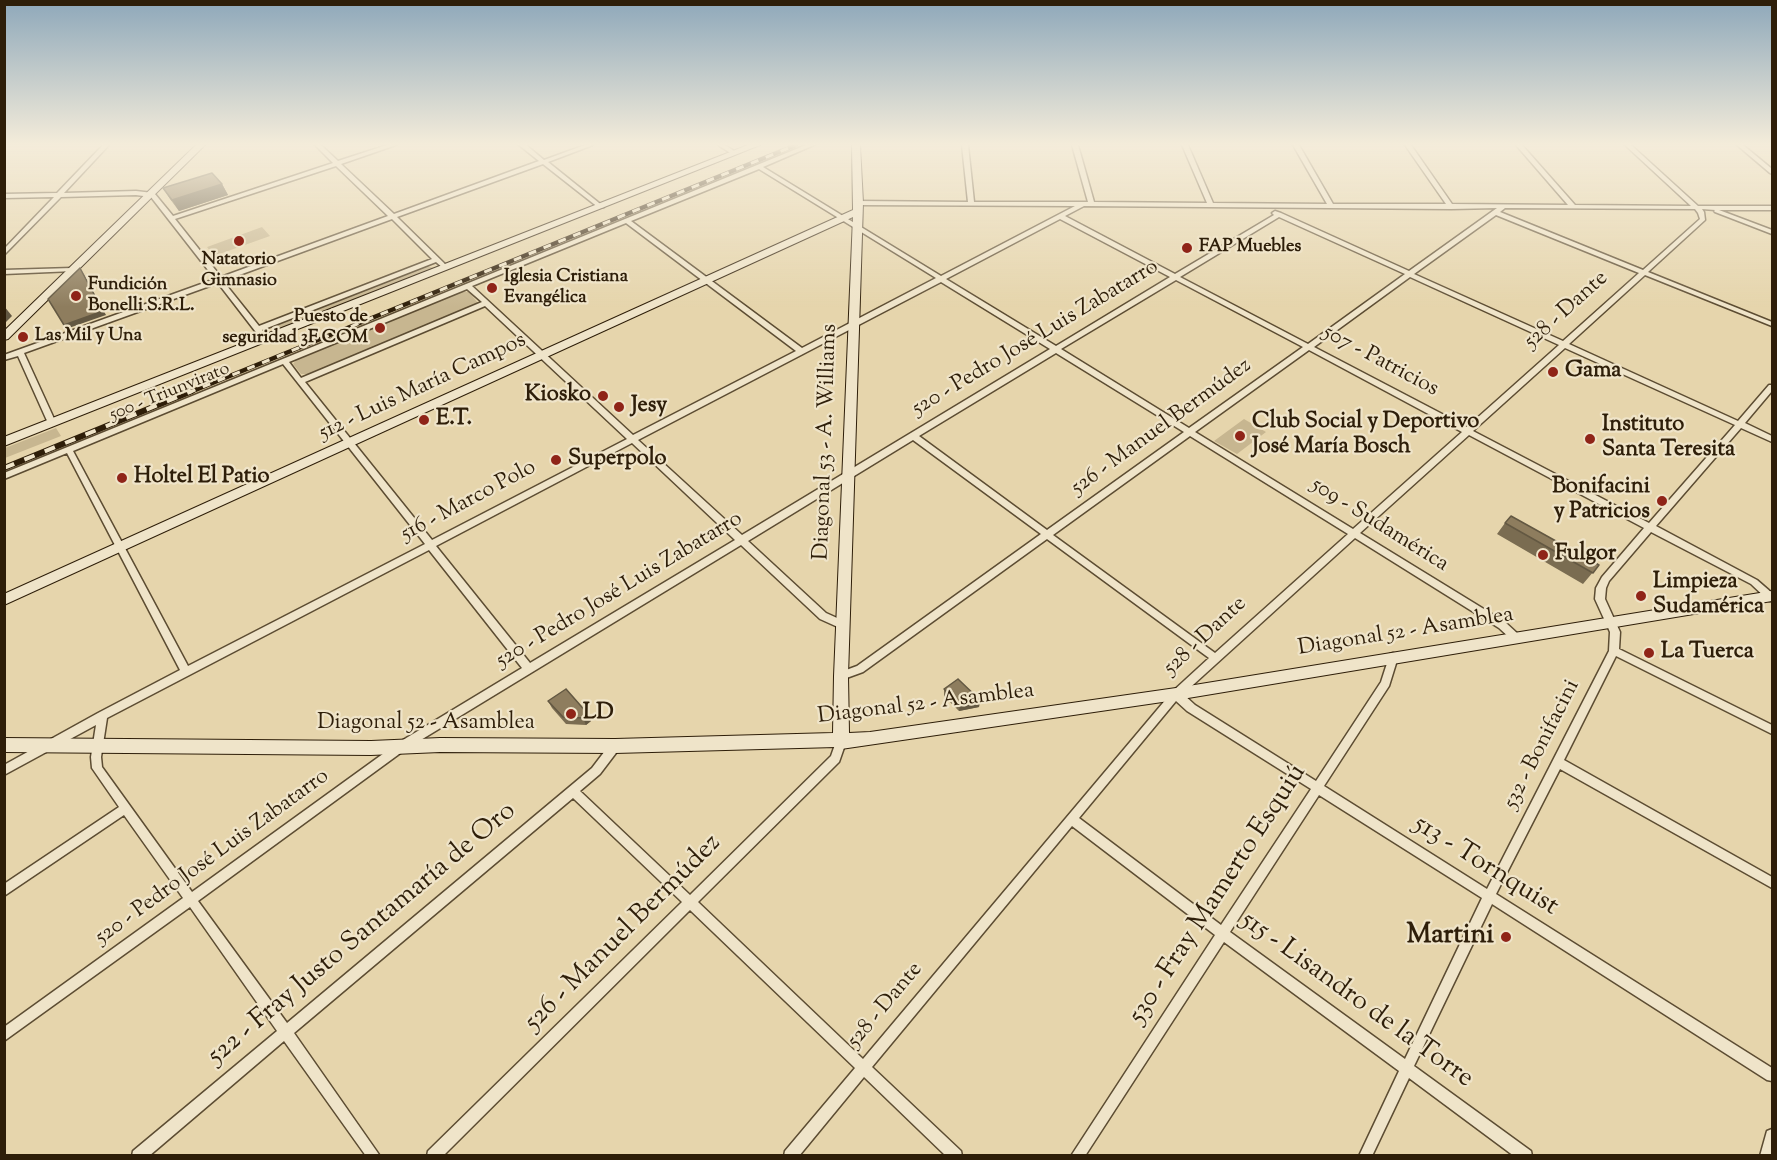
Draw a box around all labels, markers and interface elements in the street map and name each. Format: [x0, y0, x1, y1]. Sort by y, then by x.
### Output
marker: Natatorio Gimnasio [232, 234, 246, 248]
place label: FAP Muebles [1199, 237, 1301, 259]
marker: FAP Muebles [1180, 241, 1194, 255]
place label: Natatorio Gimnasio [201, 250, 277, 292]
street label: 520 - Pedro José Luis Zabatarro [908, 255, 1164, 423]
street label: 528 - Dante [1520, 266, 1614, 356]
place label: Iglesia Cristiana Evangélica [504, 267, 628, 310]
place label: Fundición Bonelli S.R.L. [88, 275, 195, 318]
marker: Iglesia Cristiana Evangélica [485, 281, 499, 295]
marker: Fundición Bonelli S.R.L. [69, 289, 83, 303]
place label: Puesto de seguridad 3F COM [222, 307, 368, 350]
street label: 507 - Patricios [1317, 320, 1443, 404]
marker: Puesto de seguridad 3F COM [373, 321, 387, 335]
street label: Diagonal 53 - A. Williams [810, 323, 844, 561]
place label: Las Mil y Una [35, 326, 142, 348]
street label: 512 - Luis María Campos [315, 328, 531, 448]
marker: Las Mil y Una [16, 330, 30, 344]
street label: 526 - Manuel Bermúdez [1067, 354, 1257, 502]
street label: 500 - Triunvirato [107, 359, 233, 427]
place label: Gama [1565, 359, 1621, 385]
marker: Gama [1546, 365, 1560, 379]
place label: Kiosko [525, 383, 591, 409]
marker: Kiosko [596, 389, 610, 403]
place label: Jesy [631, 394, 667, 420]
marker: Jesy [612, 400, 626, 414]
place label: E.T. [436, 407, 472, 433]
place label: Club Social y Deportivo José María Bosch [1252, 410, 1479, 462]
marker: E.T. [417, 413, 431, 427]
place label: Instituto Santa Teresita [1602, 413, 1735, 464]
marker: Club Social y Deportivo José María Bosch [1233, 429, 1247, 443]
marker: Instituto Santa Teresita [1583, 432, 1597, 446]
place label: Superpolo [568, 447, 667, 473]
marker: Superpolo [549, 453, 563, 467]
street label: 516 - Marco Polo [397, 455, 541, 549]
place label: Holtel El Patio [134, 465, 270, 491]
marker: Holtel El Patio [115, 471, 129, 485]
street label: 509 - Sudamérica [1305, 473, 1453, 579]
place label: Bonifacini y Patricios [1552, 475, 1650, 526]
marker: Bonifacini y Patricios [1655, 494, 1669, 508]
street label: 520 - Pedro José Luis Zabatarro [492, 507, 748, 675]
place label: Fulgor [1555, 542, 1616, 568]
marker: Fulgor [1536, 548, 1550, 562]
place label: Limpieza Sudamérica [1653, 570, 1764, 622]
marker: Limpieza Sudamérica [1634, 589, 1648, 603]
street label: 528 - Dante [1159, 592, 1253, 682]
street label: Diagonal 52 - Asamblea [1296, 603, 1516, 663]
place label: La Tuerca [1661, 640, 1754, 666]
marker: La Tuerca [1642, 646, 1656, 660]
street label: 532 - Bonifacini [1499, 676, 1587, 814]
street label: Diagonal 52 - Asamblea [816, 679, 1036, 731]
place label: LD [583, 701, 614, 727]
marker: LD [564, 707, 578, 721]
street label: Diagonal 52 - Asamblea [317, 711, 535, 737]
street label: 530 - Fray Mamerto Esquiú [1123, 759, 1315, 1031]
street label: 520 - Pedro José Luis Zabatarro [91, 764, 335, 952]
street label: 522 - Fray Justo Santamaría de Oro [202, 796, 524, 1074]
street label: 513 - Tornquist [1406, 810, 1564, 924]
street label: 526 - Manuel Bermúdez [519, 829, 729, 1039]
street label: 515 - Lisandro de la Torre [1233, 906, 1479, 1096]
place label: Martini [1406, 921, 1494, 953]
marker: Martini [1499, 930, 1513, 944]
street label: 528 - Dante [843, 958, 929, 1054]

